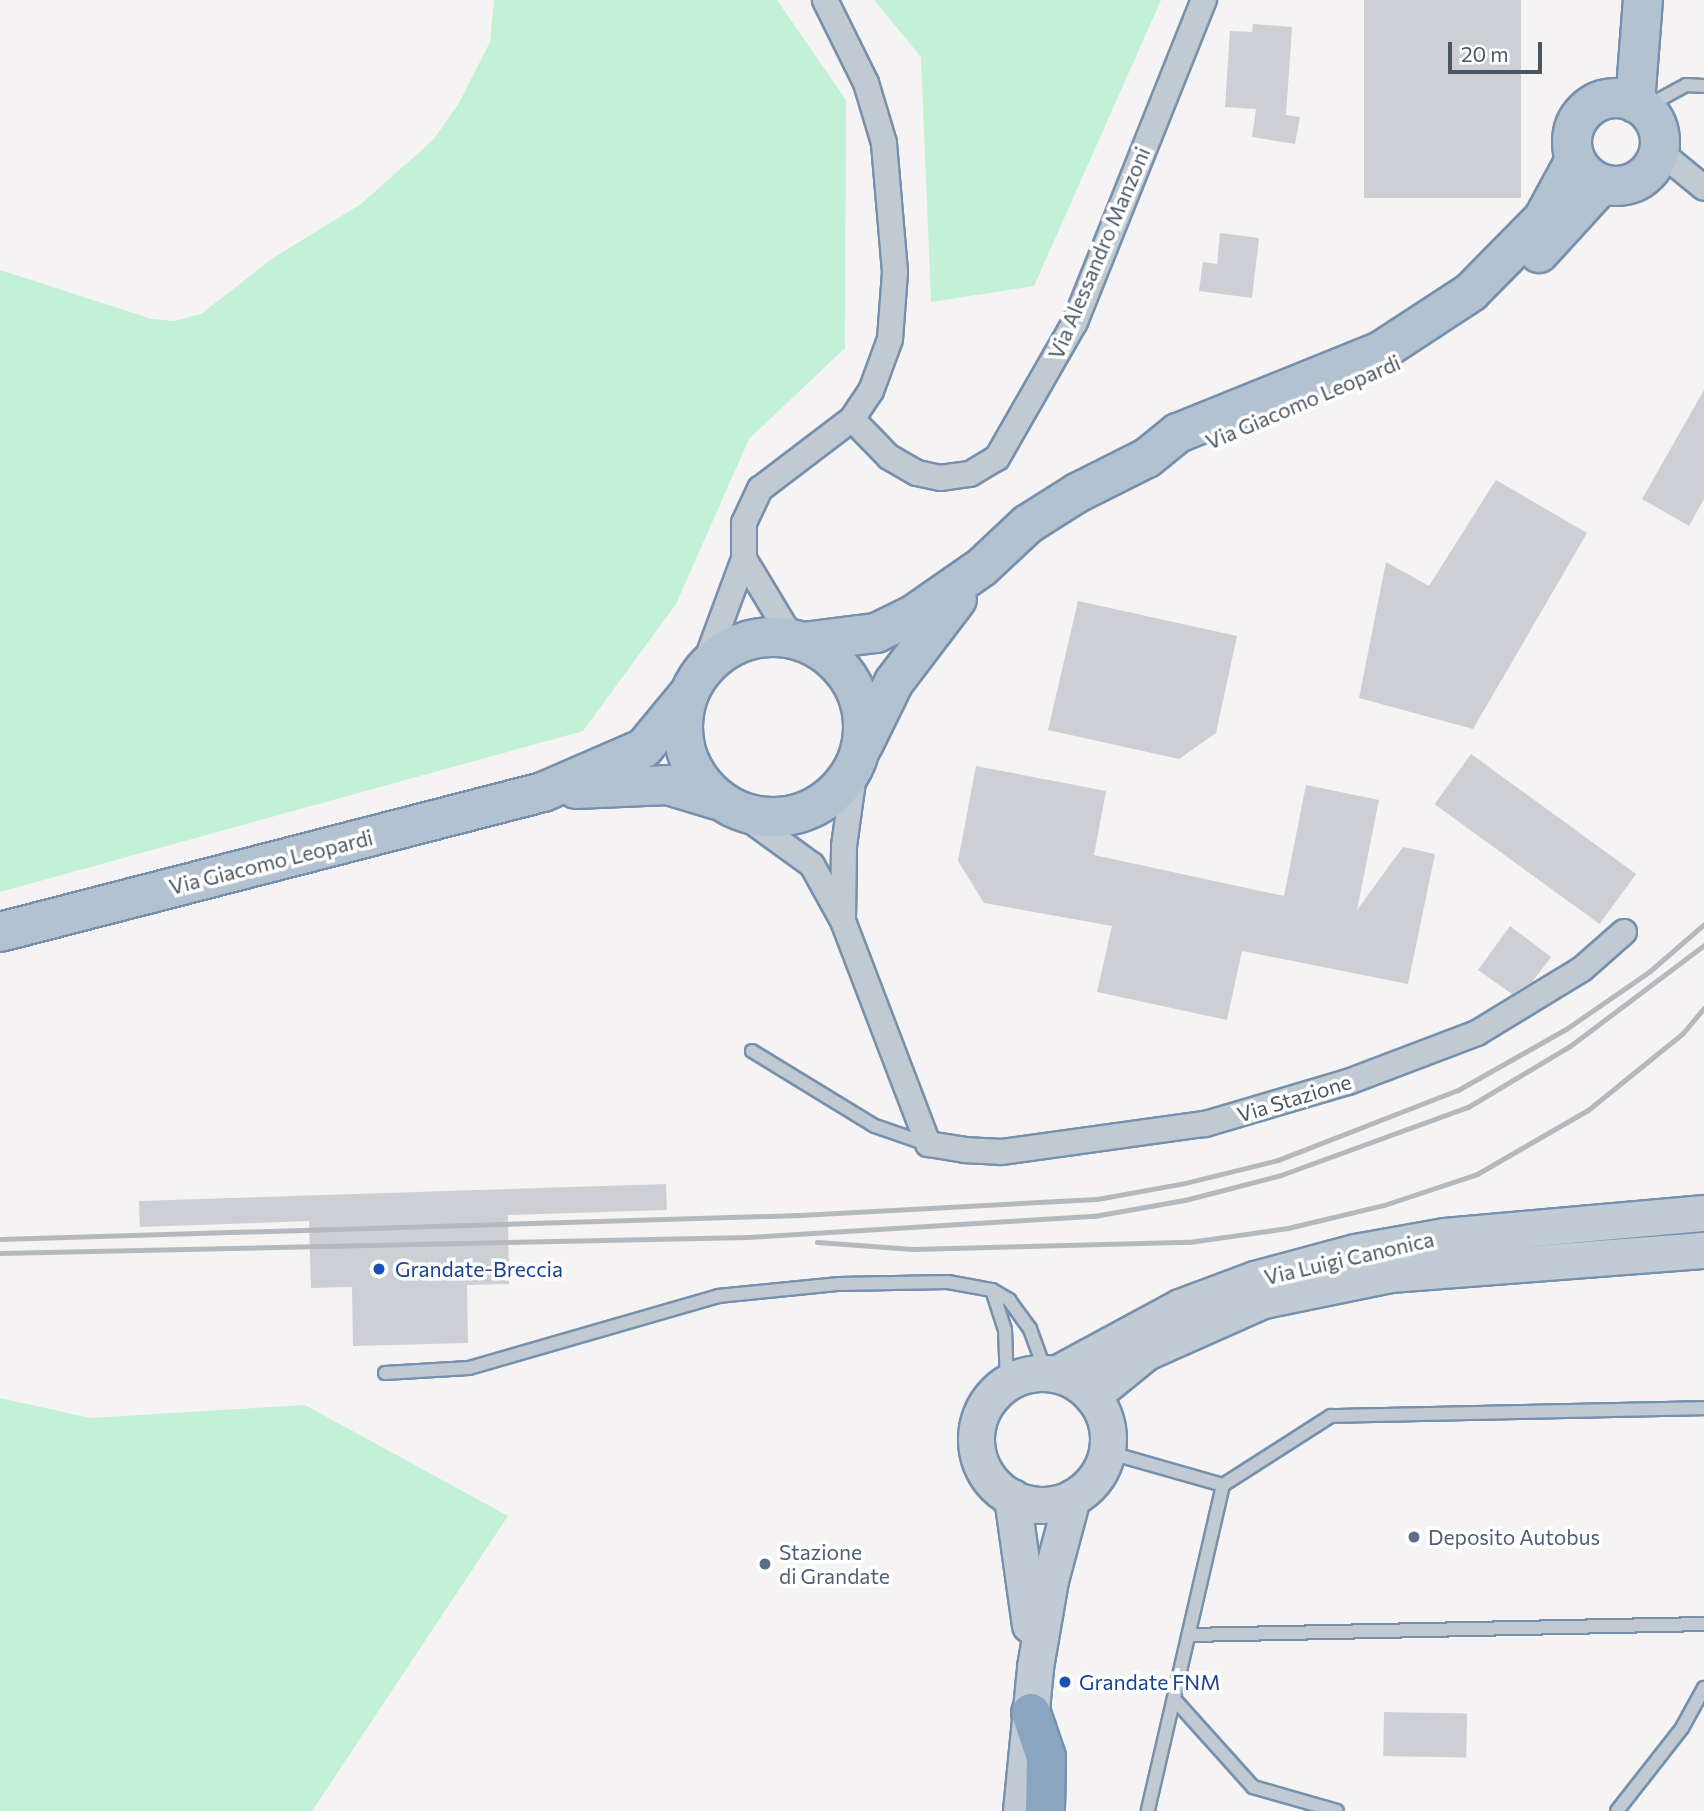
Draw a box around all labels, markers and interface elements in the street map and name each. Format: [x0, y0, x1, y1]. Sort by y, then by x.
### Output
scale bar [1452, 28, 1546, 72]
text: 20 m [1461, 41, 1509, 66]
street label: Via Alessandro Manzoni [1043, 143, 1155, 363]
street label: Via Giacomo Leopardi [1202, 350, 1404, 454]
street label: Via Giacomo Leopardi [167, 824, 375, 900]
street label: Via Stazione [1234, 1069, 1354, 1127]
street label: Via Luigi Canonica [1262, 1226, 1436, 1290]
place label: Grandate-Breccia [395, 1256, 563, 1282]
marker: Grandate-Breccia [369, 1259, 389, 1279]
place label: Deposito Autobus [1428, 1524, 1600, 1550]
marker: Deposito Autobus [1406, 1529, 1422, 1545]
place label: Stazione di Grandate [779, 1539, 890, 1589]
marker: Stazione di Grandate [757, 1556, 773, 1572]
place label: Grandate FNM [1079, 1669, 1220, 1695]
marker: Grandate FNM [1057, 1674, 1073, 1690]

